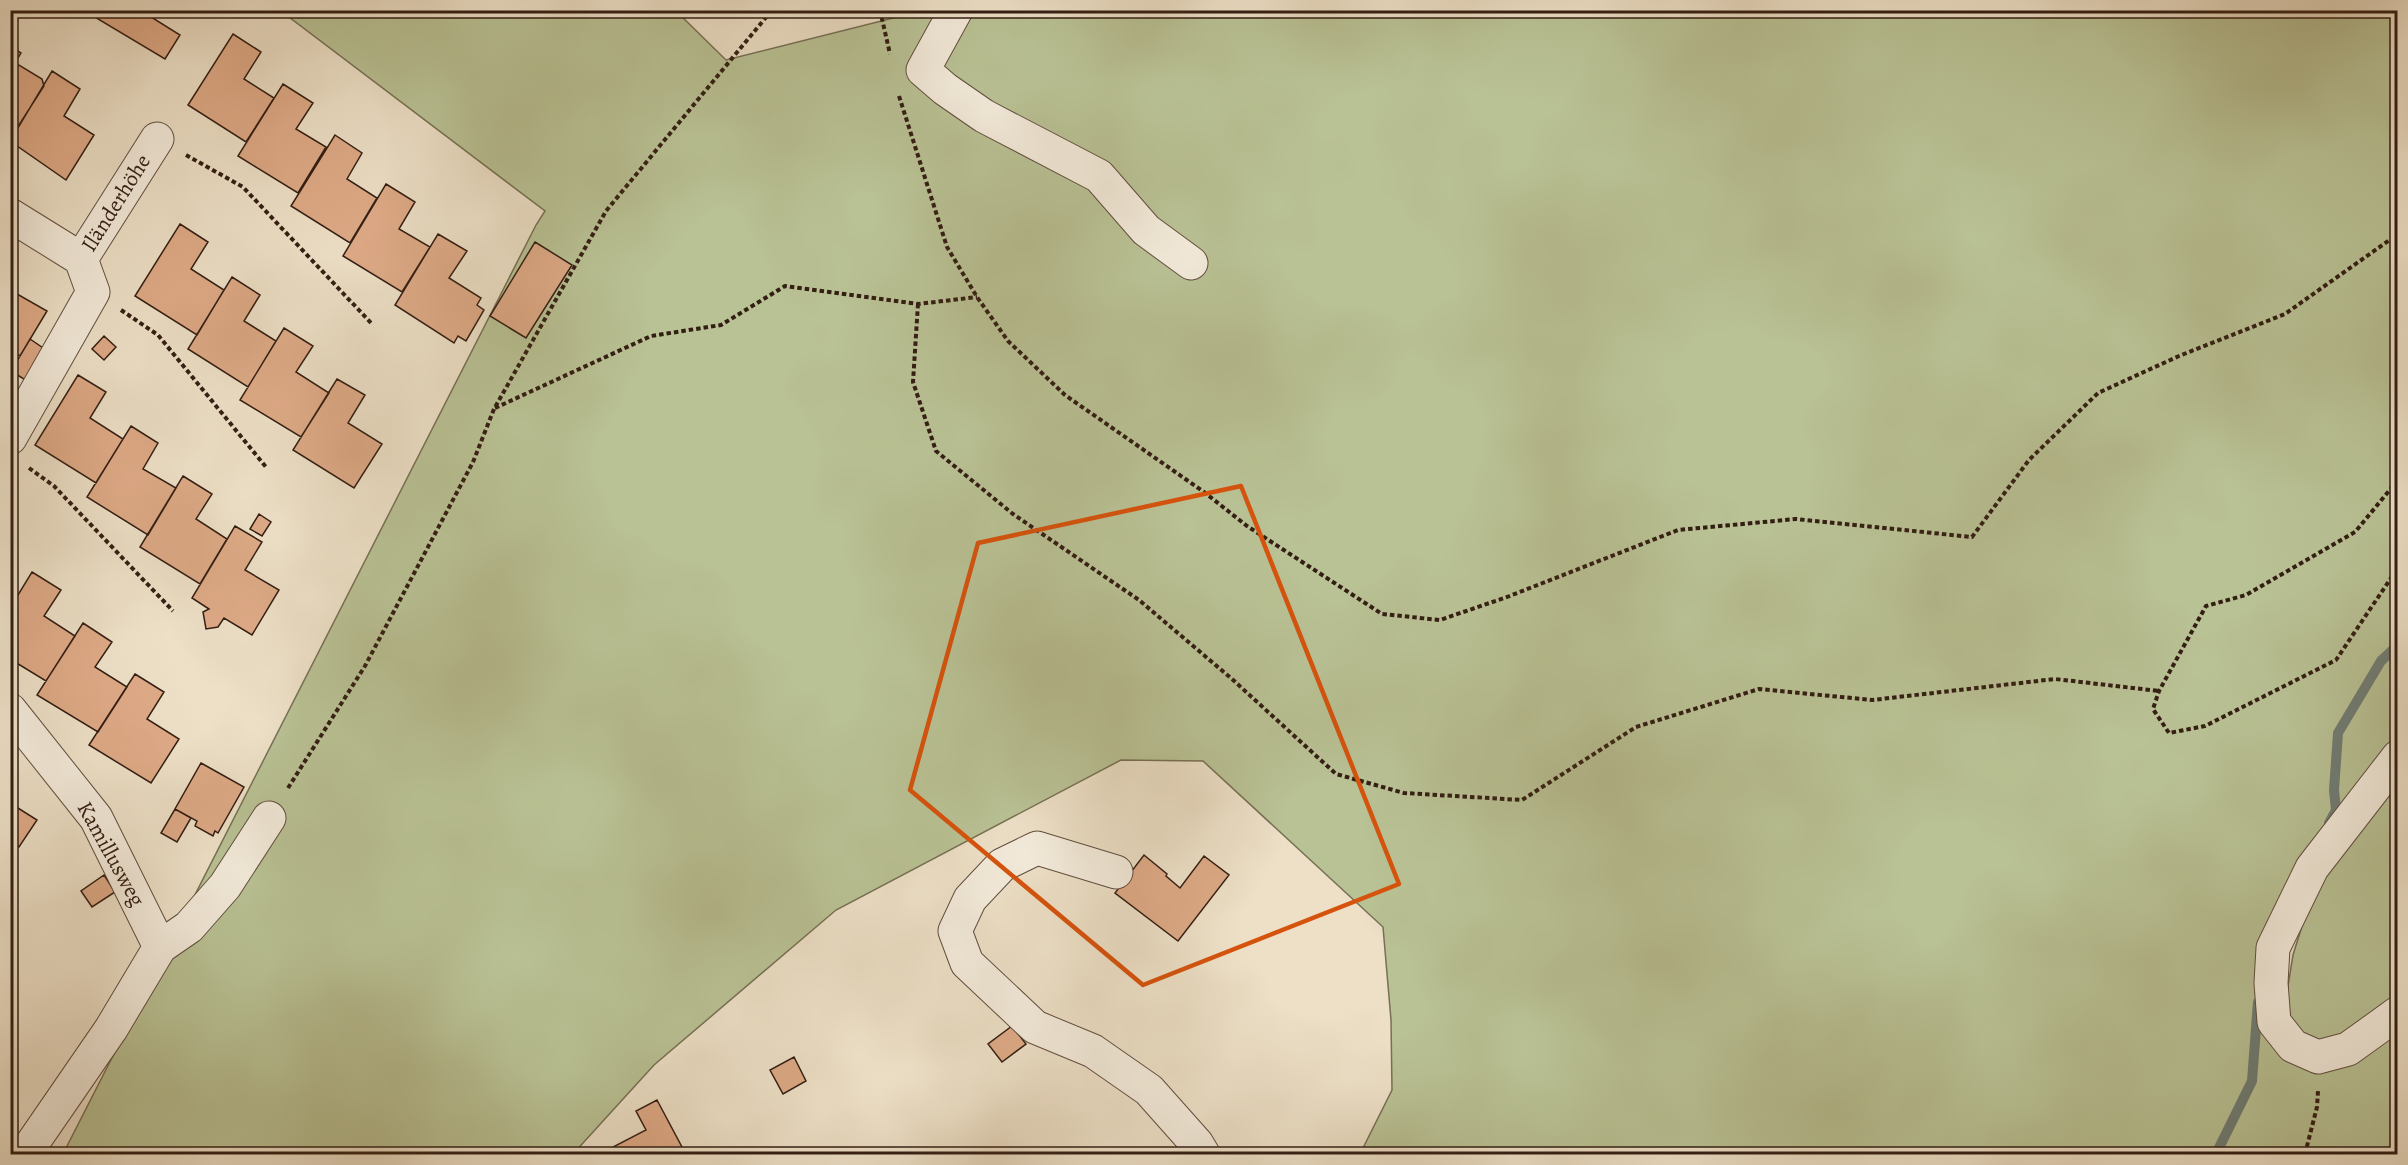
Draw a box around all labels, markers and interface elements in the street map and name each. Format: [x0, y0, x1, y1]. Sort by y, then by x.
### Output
street label: Iländerhöhe [74, 148, 158, 258]
street label: Kamillusweg [70, 796, 152, 912]

